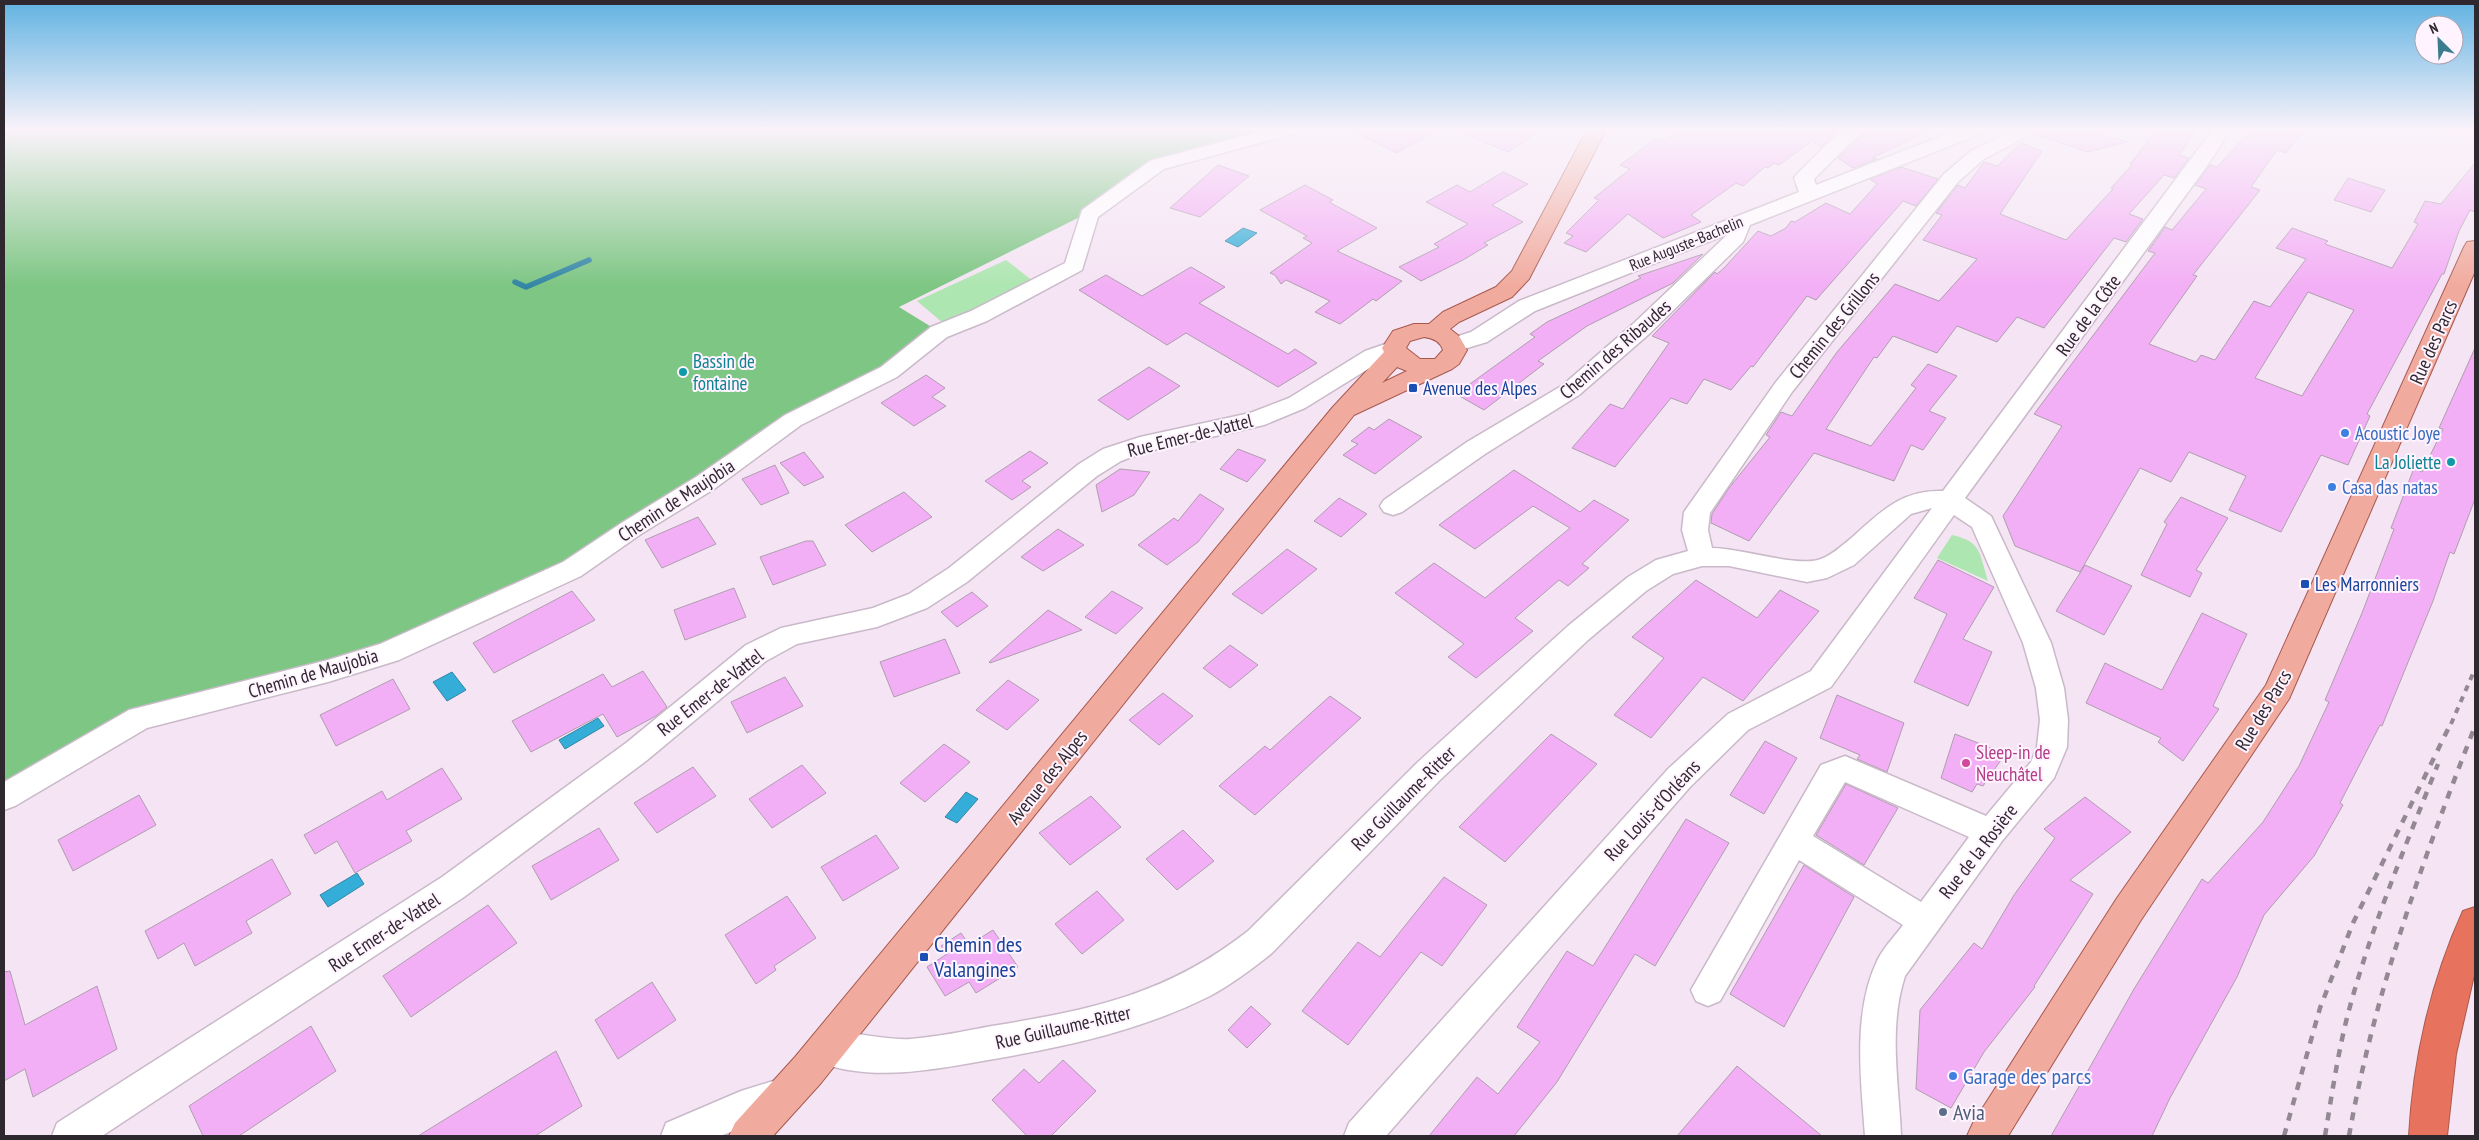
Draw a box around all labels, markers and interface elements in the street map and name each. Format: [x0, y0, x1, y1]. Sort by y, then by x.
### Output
north arrow [2414, 15, 2464, 65]
text: N [2427, 18, 2441, 38]
street label: Rue Auguste-Bachelin [1626, 211, 1746, 275]
street label: Chemin des Grillons [1784, 267, 1884, 383]
street label: Rue de la Côte [2050, 270, 2126, 360]
street label: Chemin des Ribaudes [1554, 294, 1676, 404]
street label: Rue des Parcs [2404, 296, 2462, 388]
place label: Bassin de fontaine [693, 349, 755, 395]
marker: Bassin de fontaine [677, 366, 689, 378]
place label: Avenue des Alpes [1423, 376, 1537, 400]
marker: Avenue des Alpes [1407, 382, 1419, 394]
street label: Rue Emer-de-Vattel [1125, 408, 1256, 462]
place label: Acoustic Joye [2355, 421, 2441, 445]
marker: Acoustic Joye [2339, 427, 2351, 439]
place label: La Joliette [2374, 450, 2441, 474]
street label: Chemin de Maujobia [613, 453, 739, 547]
marker: La Joliette [2445, 456, 2457, 468]
place label: Casa das natas [2342, 475, 2438, 499]
marker: Casa das natas [2326, 481, 2338, 493]
place label: Les Marronniers [2315, 572, 2419, 596]
marker: Les Marronniers [2299, 578, 2311, 590]
street label: Chemin de Maujobia [245, 643, 381, 703]
street label: Rue Emer-de-Vattel [652, 643, 768, 741]
street label: Rue des Parcs [2230, 665, 2296, 755]
street label: Avenue des Alpes [1002, 725, 1092, 829]
street label: Rue Guillaume-Ritter [1346, 740, 1461, 855]
place label: Sleep-in de Neuchâtel [1976, 740, 2051, 786]
street label: Rue Louis-d'Orléans [1599, 754, 1705, 866]
marker: Sleep-in de Neuchâtel [1960, 757, 1972, 769]
street label: Rue de la Rosière [1934, 799, 2022, 903]
street label: Rue Emer-de-Vattel [324, 887, 445, 977]
place label: Chemin des Valangines [933, 930, 1022, 983]
marker: Chemin des Valangines [918, 951, 930, 963]
street label: Rue Guillaume-Ritter [993, 1000, 1134, 1054]
place label: Garage des parcs [1963, 1062, 2091, 1090]
marker: Garage des parcs [1947, 1070, 1959, 1082]
place label: Avia [1953, 1098, 1985, 1126]
marker: Avia [1937, 1106, 1949, 1118]

